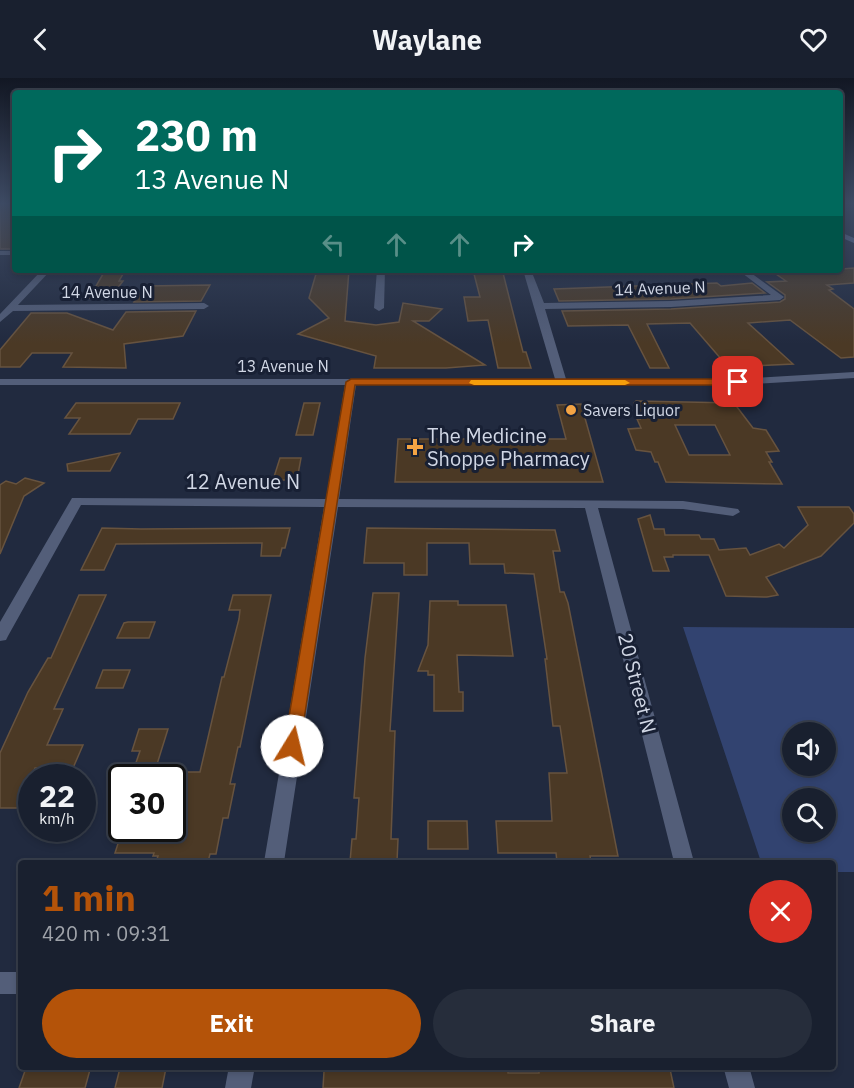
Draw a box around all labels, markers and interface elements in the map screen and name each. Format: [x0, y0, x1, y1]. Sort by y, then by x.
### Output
text: Waylane [372, 22, 482, 57]
icon: back [24, 23, 57, 56]
icon: heart [797, 23, 830, 56]
text: 230 m [135, 108, 258, 163]
icon: right [36, 114, 114, 192]
text: 13 Avenue N [135, 161, 289, 196]
icon: left [317, 228, 350, 261]
icon: ahead [380, 228, 413, 261]
icon: ahead [443, 228, 476, 261]
icon: right [506, 228, 539, 261]
street label: 14 Avenue N [614, 276, 706, 300]
street label: 14 Avenue N [61, 282, 153, 302]
street label: 13 Avenue N [237, 356, 329, 376]
pin [712, 356, 763, 407]
icon: arrive [721, 365, 754, 398]
place label: Savers Liquor [583, 400, 680, 420]
marker: Savers Liquor [564, 403, 578, 417]
place label: The Medicine Shoppe Pharmacy [427, 422, 590, 472]
marker: The Medicine Shoppe Pharmacy [408, 440, 422, 454]
street label: 12 Avenue N [186, 468, 300, 495]
street label: 20 Street N [612, 630, 663, 736]
position arrow [260, 714, 324, 778]
map controls [782, 722, 836, 842]
button: sound [782, 722, 836, 776]
speed limit sign: 30 [108, 764, 186, 842]
text: 22 [39, 776, 75, 815]
button: search [782, 788, 836, 842]
text: km/h [39, 809, 75, 828]
text: 1 min [42, 874, 136, 921]
button: close [749, 880, 812, 943]
text: 420 m · 09:31 [42, 920, 170, 947]
button: Exit [42, 989, 421, 1058]
button: Share [433, 989, 812, 1058]

